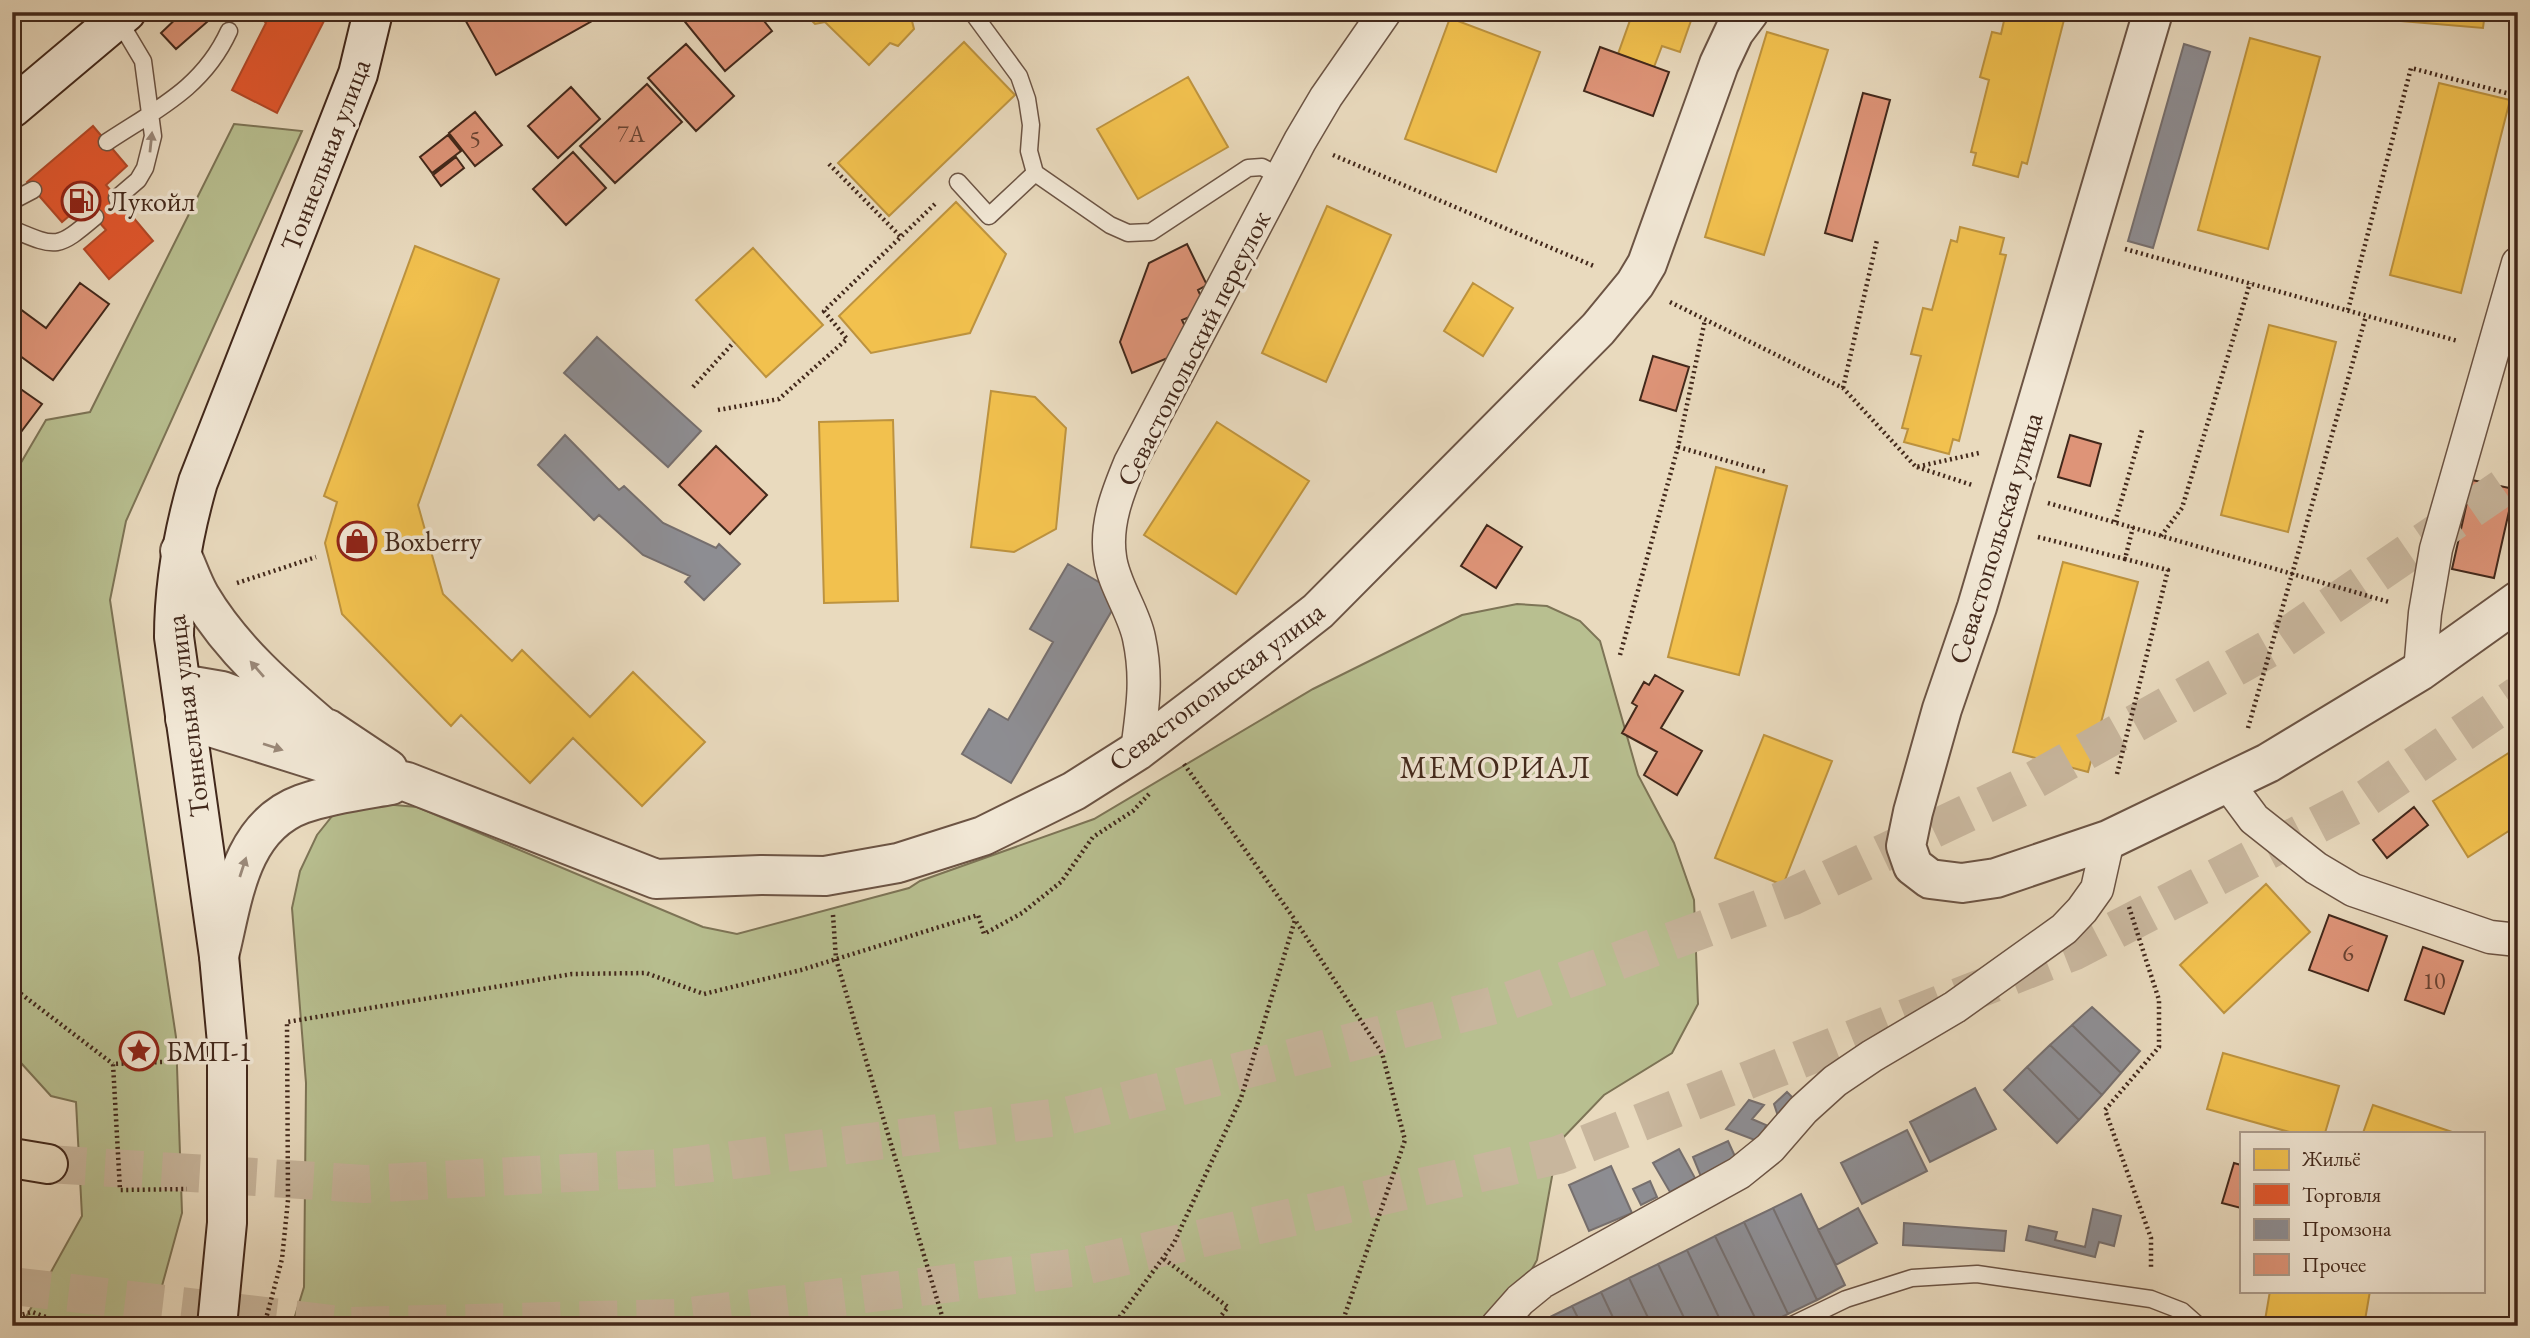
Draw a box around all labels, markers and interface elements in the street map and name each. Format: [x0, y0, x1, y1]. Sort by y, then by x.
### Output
street label: Тоннельная улица [272, 53, 379, 256]
house number: 7А [617, 118, 645, 149]
house number: 5 [469, 123, 481, 154]
one-way arrow [146, 131, 157, 153]
fuel station icon: Лукойл [60, 180, 102, 222]
place label: Лукойл [108, 183, 195, 219]
street label: Севастопольский переулок [1108, 204, 1278, 492]
street label: Севастопольская улица [1940, 407, 2051, 668]
shop icon: Boxberry [336, 520, 378, 562]
place label: Boxberry [384, 523, 482, 559]
street label: Севастопольская улица [1101, 593, 1332, 779]
street label: Тоннельная улица [157, 612, 217, 819]
one-way arrow [250, 660, 265, 677]
one-way arrow [263, 742, 284, 753]
district label: МЕМОРИАЛ [1400, 748, 1592, 787]
one-way arrow [238, 856, 248, 877]
house number: 6 [2342, 937, 2354, 968]
house number: 10 [2422, 965, 2446, 996]
place icon: БМП-1 [118, 1030, 160, 1072]
place label: БМП-1 [166, 1033, 252, 1069]
legend [2240, 1132, 2484, 1292]
text: Жильё [2301, 1145, 2361, 1172]
text: Торговля [2302, 1181, 2381, 1208]
text: Промзона [2302, 1215, 2392, 1242]
text: Прочее [2302, 1251, 2366, 1278]

